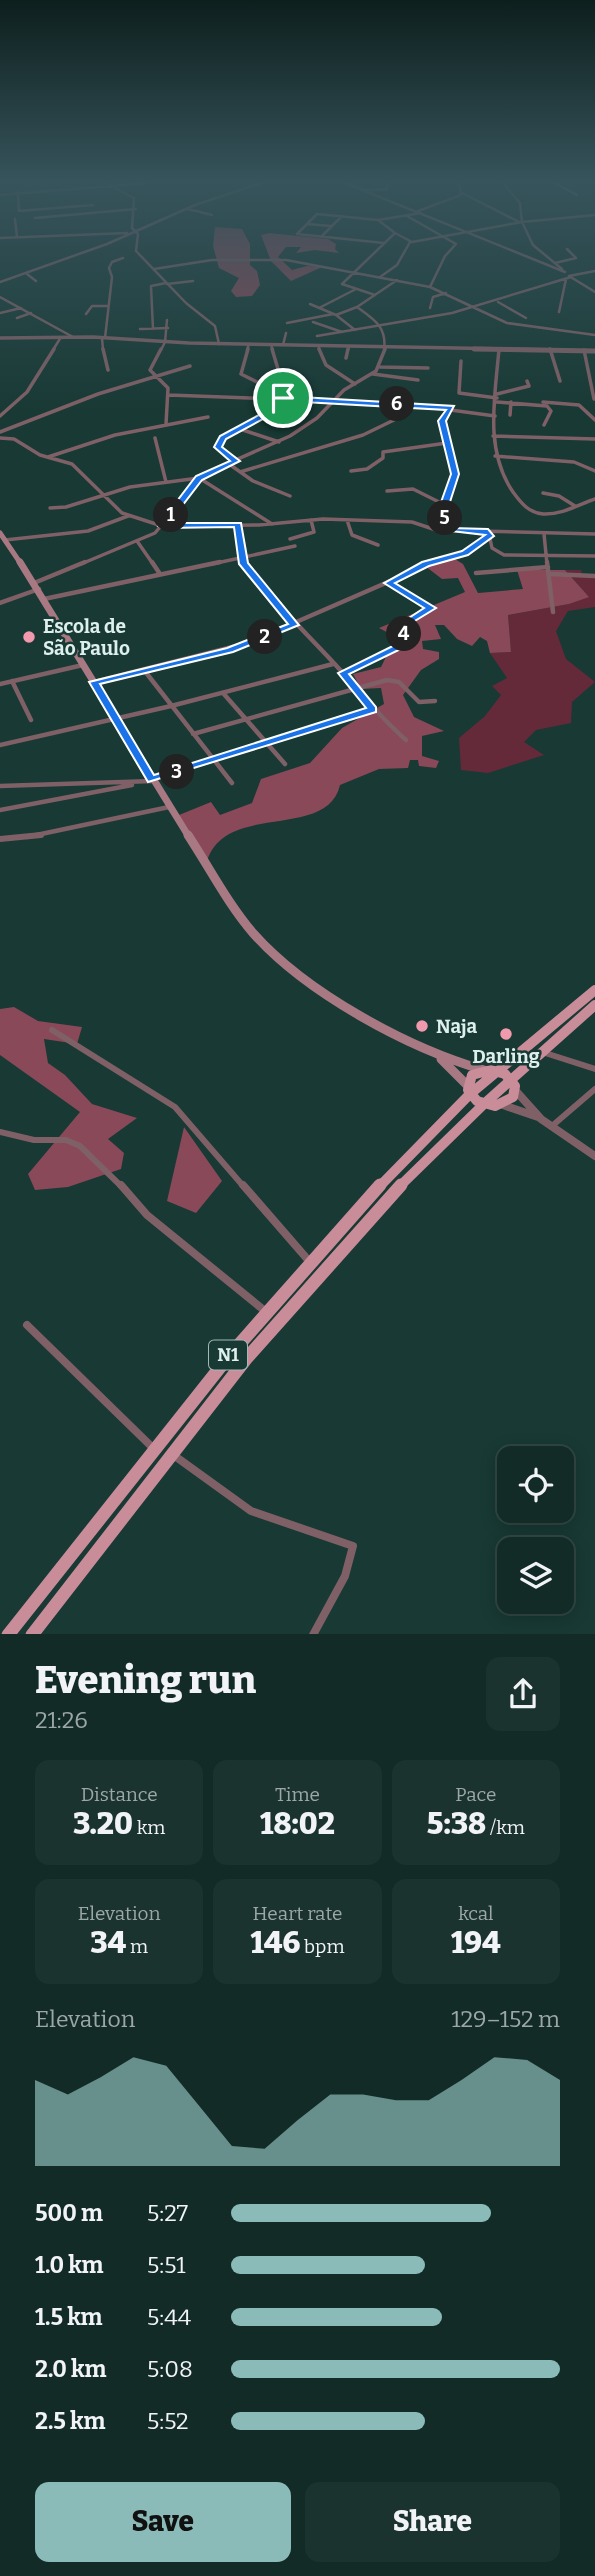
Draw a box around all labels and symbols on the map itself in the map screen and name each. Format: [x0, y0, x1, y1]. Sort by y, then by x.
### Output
pin [253, 368, 313, 428]
pin: 6 [380, 386, 414, 422]
pin: 1 [154, 498, 188, 532]
pin: 5 [428, 500, 462, 536]
place label: Escola de São Paulo [43, 615, 130, 660]
pin: 4 [386, 616, 422, 652]
pin: 2 [247, 620, 282, 654]
marker: Escola de São Paulo [21, 629, 37, 645]
pin: 3 [160, 754, 194, 790]
place label: Naja [436, 1015, 478, 1038]
marker: Naja [414, 1018, 430, 1034]
marker: Darling [498, 1026, 514, 1042]
place label: Darling [472, 1045, 540, 1068]
road number: N1 [209, 1340, 247, 1370]

